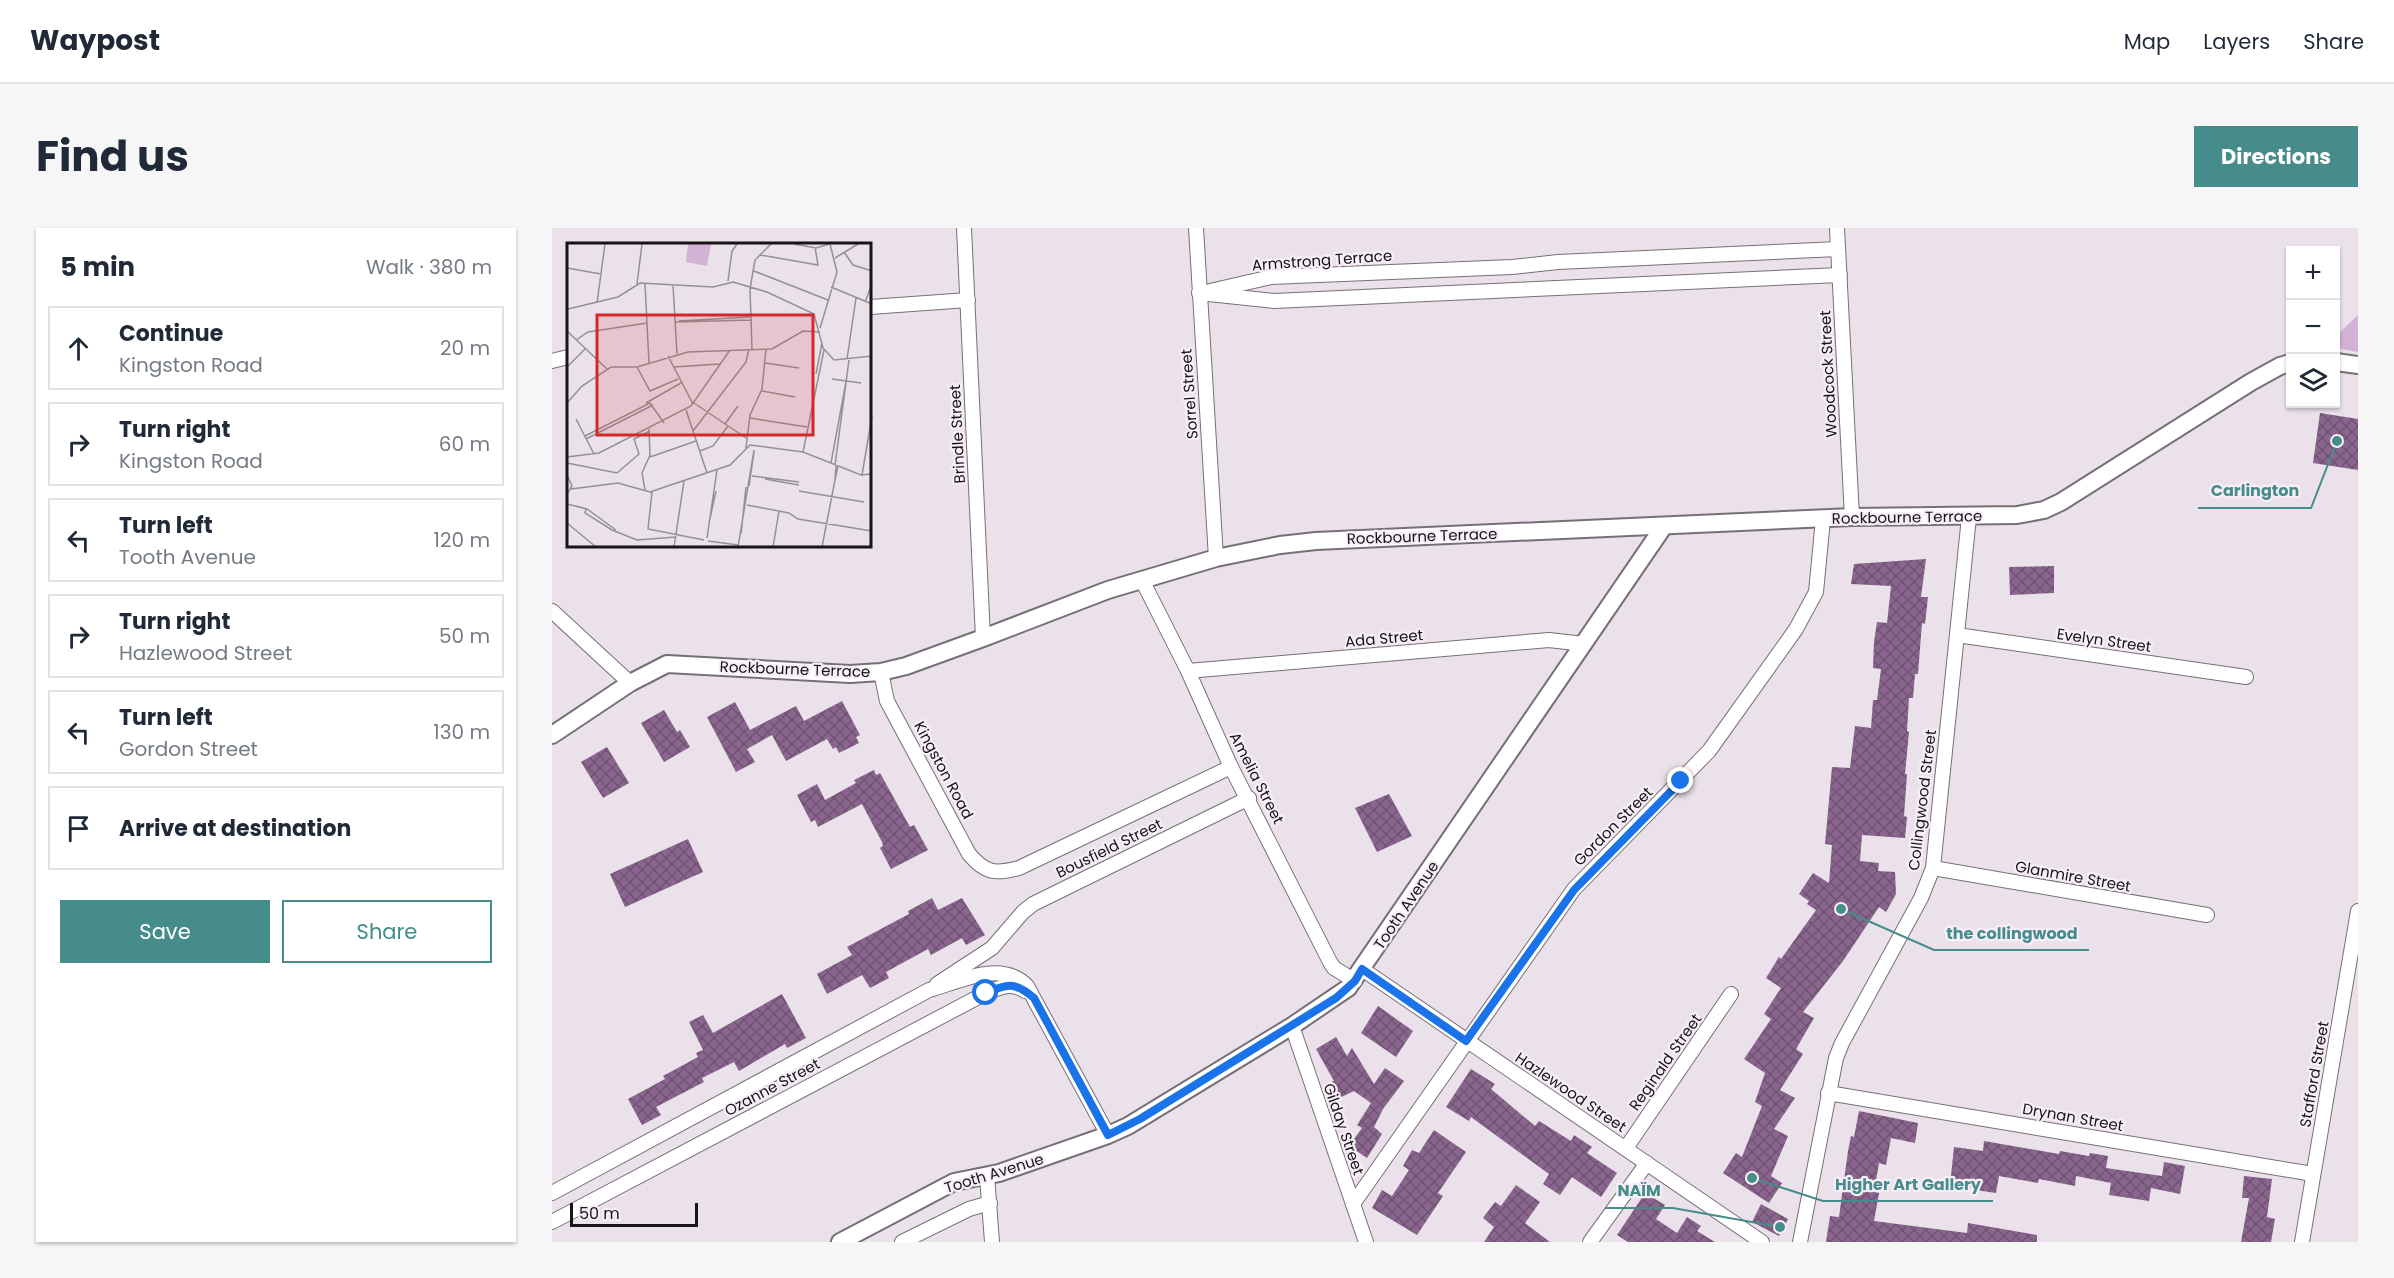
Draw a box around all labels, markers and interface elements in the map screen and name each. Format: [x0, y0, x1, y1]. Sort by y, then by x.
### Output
text: Waypost [30, 21, 160, 60]
text: Map [2124, 27, 2170, 56]
text: Layers [2203, 27, 2270, 56]
text: Share [2303, 27, 2364, 56]
button: Directions [2194, 126, 2358, 187]
text: Find us [36, 127, 189, 186]
inset map [567, 243, 872, 548]
street label: Armstrong Terrace [1251, 245, 1393, 275]
map controls [2286, 246, 2340, 408]
button: + [2286, 246, 2340, 300]
text: 5 min [60, 249, 135, 285]
text: Walk · 380 m [366, 253, 492, 281]
button: − [2286, 300, 2340, 354]
street label: Woodcock Street [1814, 310, 1842, 438]
text: Continue [119, 318, 223, 349]
icon: ahead [62, 332, 95, 365]
text: 20 m [440, 334, 490, 362]
street label: Sorrel Street [1175, 348, 1203, 440]
text: Kingston Road [119, 351, 263, 379]
button: layers [2286, 354, 2340, 408]
street label: Brindle Street [944, 384, 970, 484]
text: Turn right [119, 414, 230, 445]
icon: right [62, 428, 95, 461]
text: 60 m [439, 430, 490, 458]
text: Kingston Road [119, 447, 263, 475]
callout: Carlington [2198, 474, 2311, 508]
text: Carlington [2211, 479, 2299, 502]
street label: Rockbourne Terrace [1832, 505, 1982, 529]
text: Turn left [119, 510, 213, 541]
street label: Rockbourne Terrace [1346, 523, 1498, 549]
icon: left [62, 524, 95, 557]
text: 120 m [434, 526, 490, 554]
text: Tooth Avenue [119, 543, 256, 571]
text: Turn right [119, 606, 230, 637]
icon: right [62, 620, 95, 653]
text: 50 m [439, 622, 490, 650]
street label: Evelyn Street [2055, 623, 2153, 657]
street label: Ada Street [1344, 624, 1424, 652]
text: Hazlewood Street [119, 639, 292, 667]
street label: Rockbourne Terrace [719, 656, 871, 682]
text: Turn left [119, 702, 213, 733]
icon: left [62, 716, 95, 749]
street label: Kingston Road [909, 717, 979, 823]
text: 130 m [433, 718, 490, 746]
street label: Collingwood Street [1903, 728, 1941, 872]
street label: Amelia Street [1225, 729, 1289, 827]
text: Gordon Street [119, 735, 258, 763]
route end [1667, 767, 1693, 793]
street label: Gordon Street [1569, 782, 1657, 870]
icon: arrive [62, 812, 95, 845]
text: Arrive at destination [119, 813, 351, 844]
street label: Bousfield Street [1052, 813, 1166, 883]
street label: Glanmire Street [2014, 855, 2132, 897]
street label: Tooth Avenue [1369, 857, 1443, 953]
button: Save [60, 900, 270, 963]
button: Share [282, 900, 492, 963]
callout: the collingwood [1934, 916, 2089, 950]
text: the collingwood [1946, 922, 2078, 945]
route start [972, 979, 998, 1005]
street label: Reginald Street [1624, 1009, 1706, 1115]
street label: Stafford Street [2294, 1019, 2334, 1129]
street label: Hazlewood Street [1511, 1047, 1631, 1137]
street label: Ozanne Street [721, 1053, 823, 1121]
street label: Gilday Street [1318, 1080, 1370, 1178]
street label: Drynan Street [2021, 1098, 2125, 1136]
street label: Tooth Avenue [942, 1148, 1046, 1198]
callout: Higher Art Gallery [1823, 1167, 1993, 1201]
text: Higher Art Gallery [1835, 1173, 1982, 1196]
callout: NAÏM [1605, 1174, 1673, 1208]
text: NAÏM [1617, 1179, 1661, 1202]
scale bar [570, 1200, 698, 1228]
text: 50 m [579, 1202, 620, 1225]

